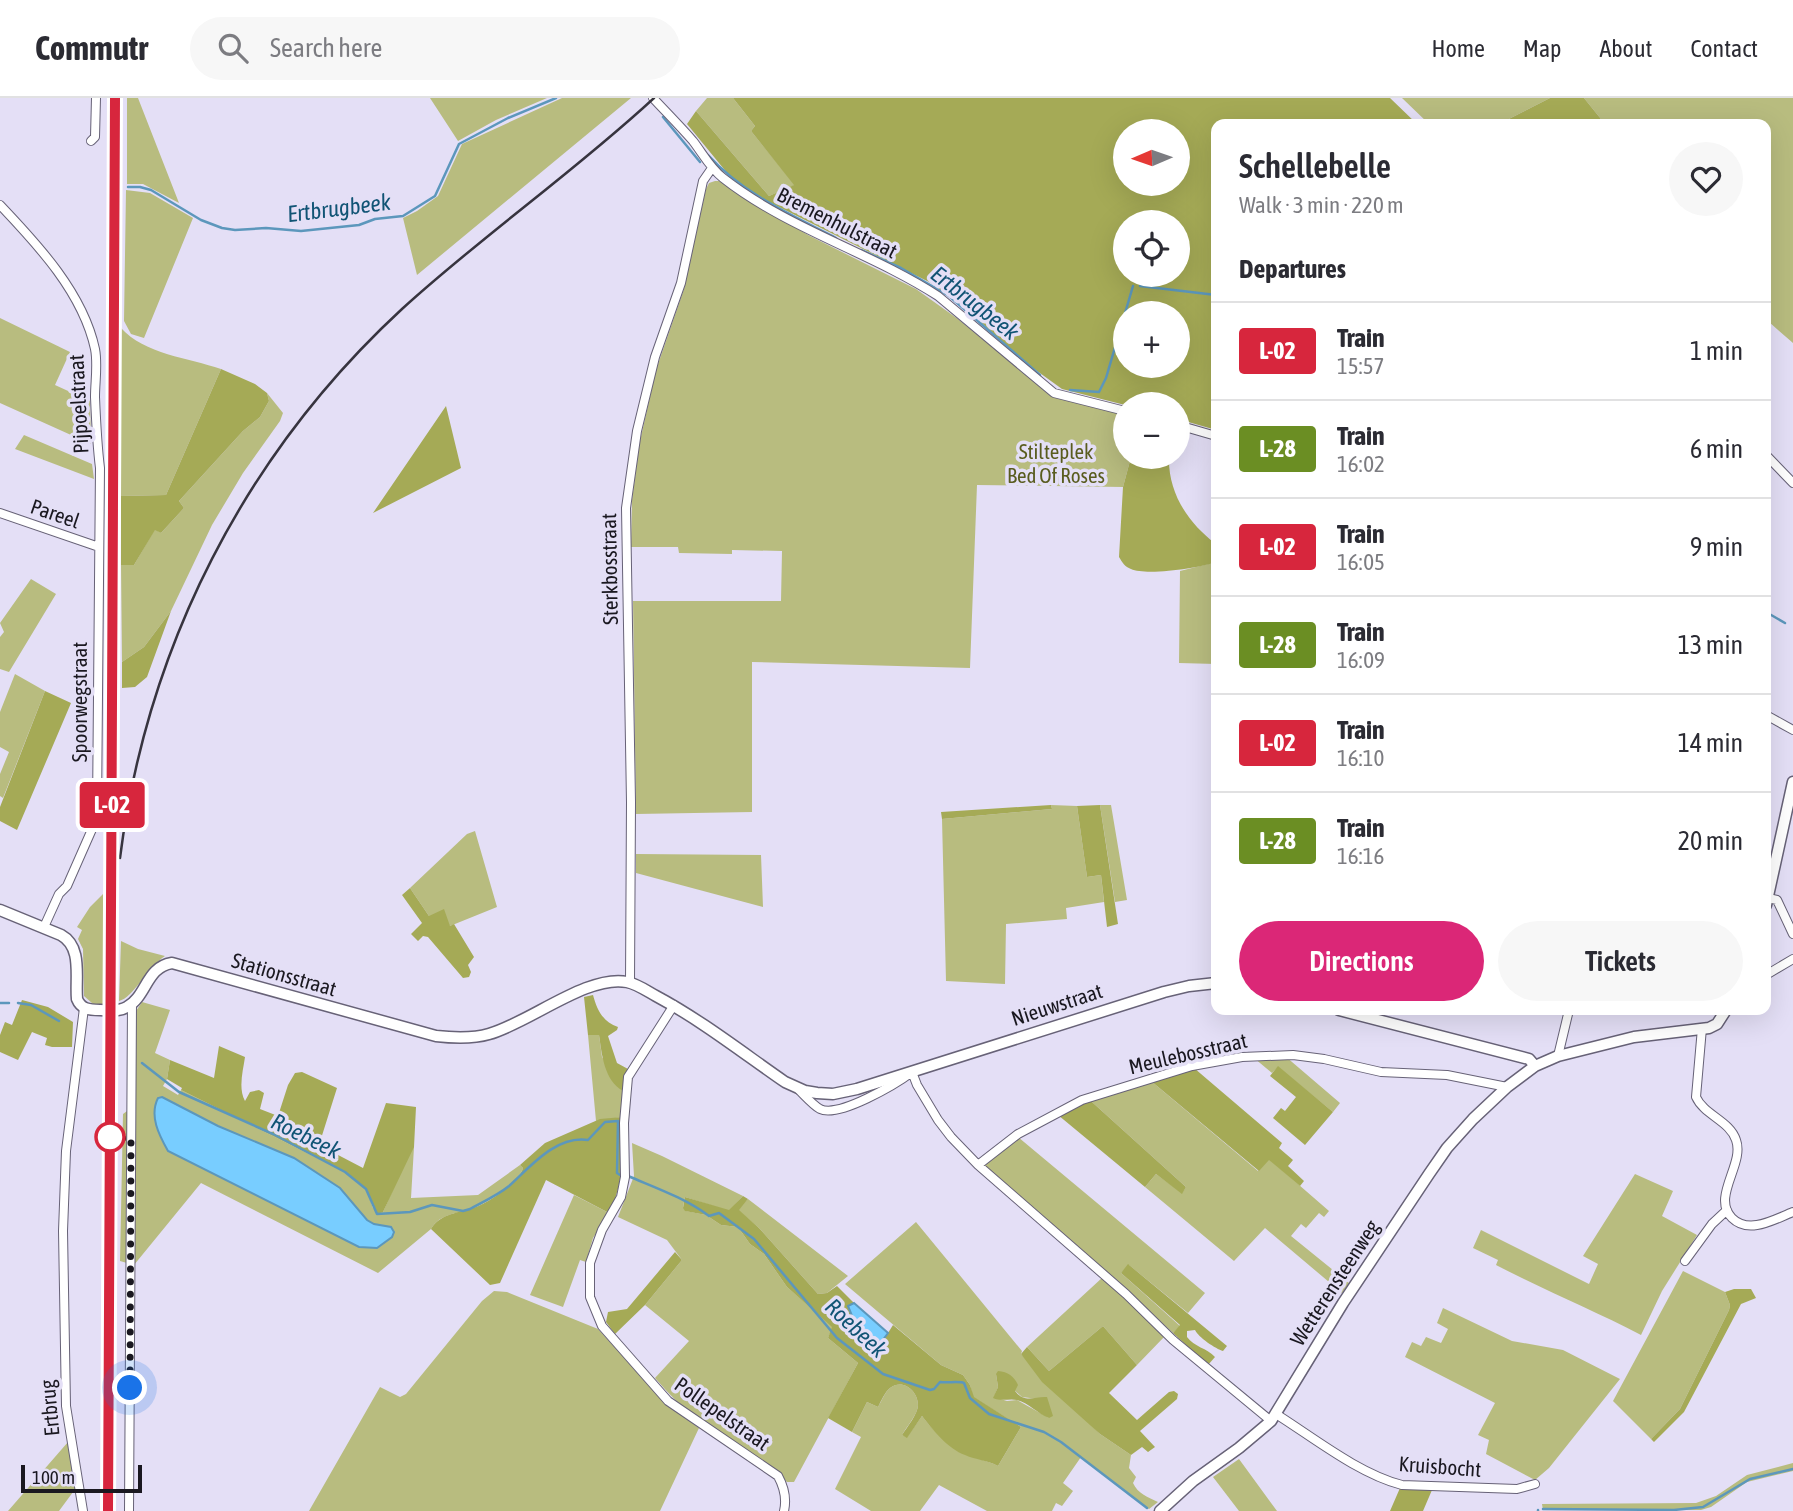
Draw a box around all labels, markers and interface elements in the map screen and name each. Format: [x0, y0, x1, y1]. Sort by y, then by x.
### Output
search box [190, 17, 680, 80]
text: Commutr [35, 29, 148, 67]
icon: search [214, 29, 252, 67]
text: Search here [270, 33, 382, 63]
text: Home [1431, 35, 1485, 62]
text: Map [1523, 35, 1561, 62]
text: About [1599, 35, 1652, 62]
text: Contact [1690, 35, 1758, 62]
north arrow [1113, 119, 1190, 196]
map controls [1113, 119, 1190, 469]
button: heart [1669, 142, 1743, 216]
text: Schellebelle [1239, 147, 1391, 185]
street label: Bremenhulstraat [774, 182, 901, 263]
water label: Ertbrugbeek [286, 189, 393, 227]
text: Walk · 3 min · 220 m [1239, 192, 1403, 218]
button: locate [1113, 210, 1190, 287]
text: Departures [1239, 254, 1346, 284]
water label: Ertbrugbeek [926, 261, 1025, 346]
button: + [1113, 301, 1190, 378]
text: Train [1337, 323, 1385, 353]
text: 1 min [1690, 336, 1743, 366]
text: L-02 [1259, 337, 1296, 364]
text: 15:57 [1337, 353, 1384, 379]
street label: Pijpoelstraat [63, 354, 93, 454]
button: − [1113, 392, 1190, 469]
text: Train [1337, 421, 1385, 451]
text: 6 min [1690, 434, 1743, 464]
text: L-28 [1259, 435, 1296, 462]
park label: Stilteplek Bed Of Roses [1007, 439, 1105, 487]
text: 16:02 [1337, 451, 1385, 477]
street label: Pareel [28, 494, 83, 533]
street label: Sterkbosstraat [596, 513, 622, 625]
text: Train [1337, 519, 1385, 549]
text: 9 min [1690, 532, 1743, 562]
text: L-02 [1259, 533, 1296, 560]
text: 16:05 [1337, 549, 1385, 575]
text: Train [1337, 617, 1385, 647]
text: 13 min [1678, 630, 1743, 660]
text: L-28 [1259, 631, 1296, 658]
street label: Spoorwegstraat [67, 642, 91, 762]
text: 16:09 [1337, 647, 1385, 673]
text: Train [1337, 715, 1385, 745]
text: 14 min [1678, 728, 1743, 758]
text: L-02 [1259, 729, 1296, 756]
text: 16:10 [1337, 745, 1384, 771]
line badge: L-02 [63, 782, 161, 828]
text: L-02 [94, 791, 130, 818]
text: Train [1337, 813, 1385, 843]
text: 20 min [1678, 826, 1743, 856]
text: L-28 [1259, 827, 1296, 854]
text: 16:16 [1337, 843, 1384, 869]
button: Directions [1239, 921, 1484, 1001]
button: Tickets [1498, 921, 1743, 1001]
street label: Stationsstraat [229, 948, 339, 1000]
street label: Nieuwstraat [1008, 978, 1105, 1030]
street label: Meulebosstraat [1126, 1028, 1249, 1078]
water label: Roebeek [267, 1108, 346, 1164]
unlabelled marker [95, 1122, 125, 1152]
street label: Wetterensteenweg [1285, 1215, 1384, 1350]
water label: Roebeek [820, 1293, 893, 1363]
your location [112, 1370, 147, 1405]
street label: Pollepelstraat [671, 1372, 775, 1455]
street label: Ertbrug [35, 1379, 63, 1437]
street label: Kruisbocht [1398, 1451, 1482, 1481]
scale bar [21, 1462, 142, 1494]
text: 100 m [32, 1466, 75, 1488]

